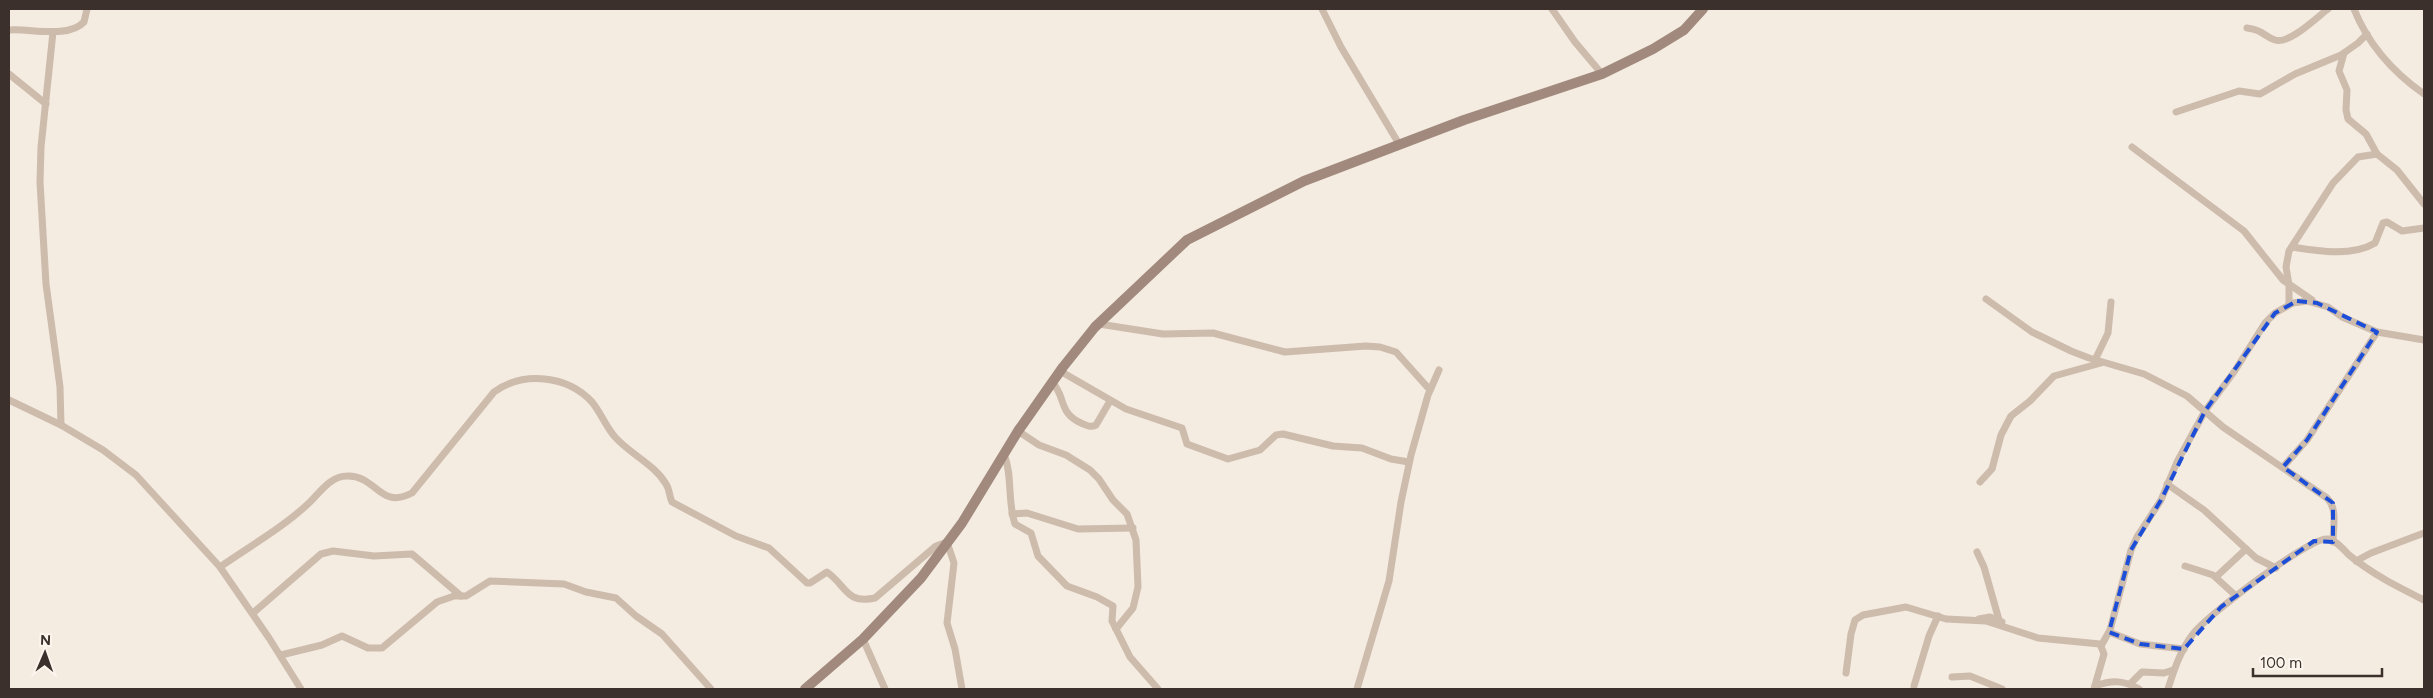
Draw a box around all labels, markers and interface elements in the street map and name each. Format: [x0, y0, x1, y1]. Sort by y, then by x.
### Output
north arrow [20, 628, 70, 678]
text: N [40, 632, 51, 649]
scale bar [2253, 646, 2382, 678]
text: 100 m [2260, 654, 2302, 672]

